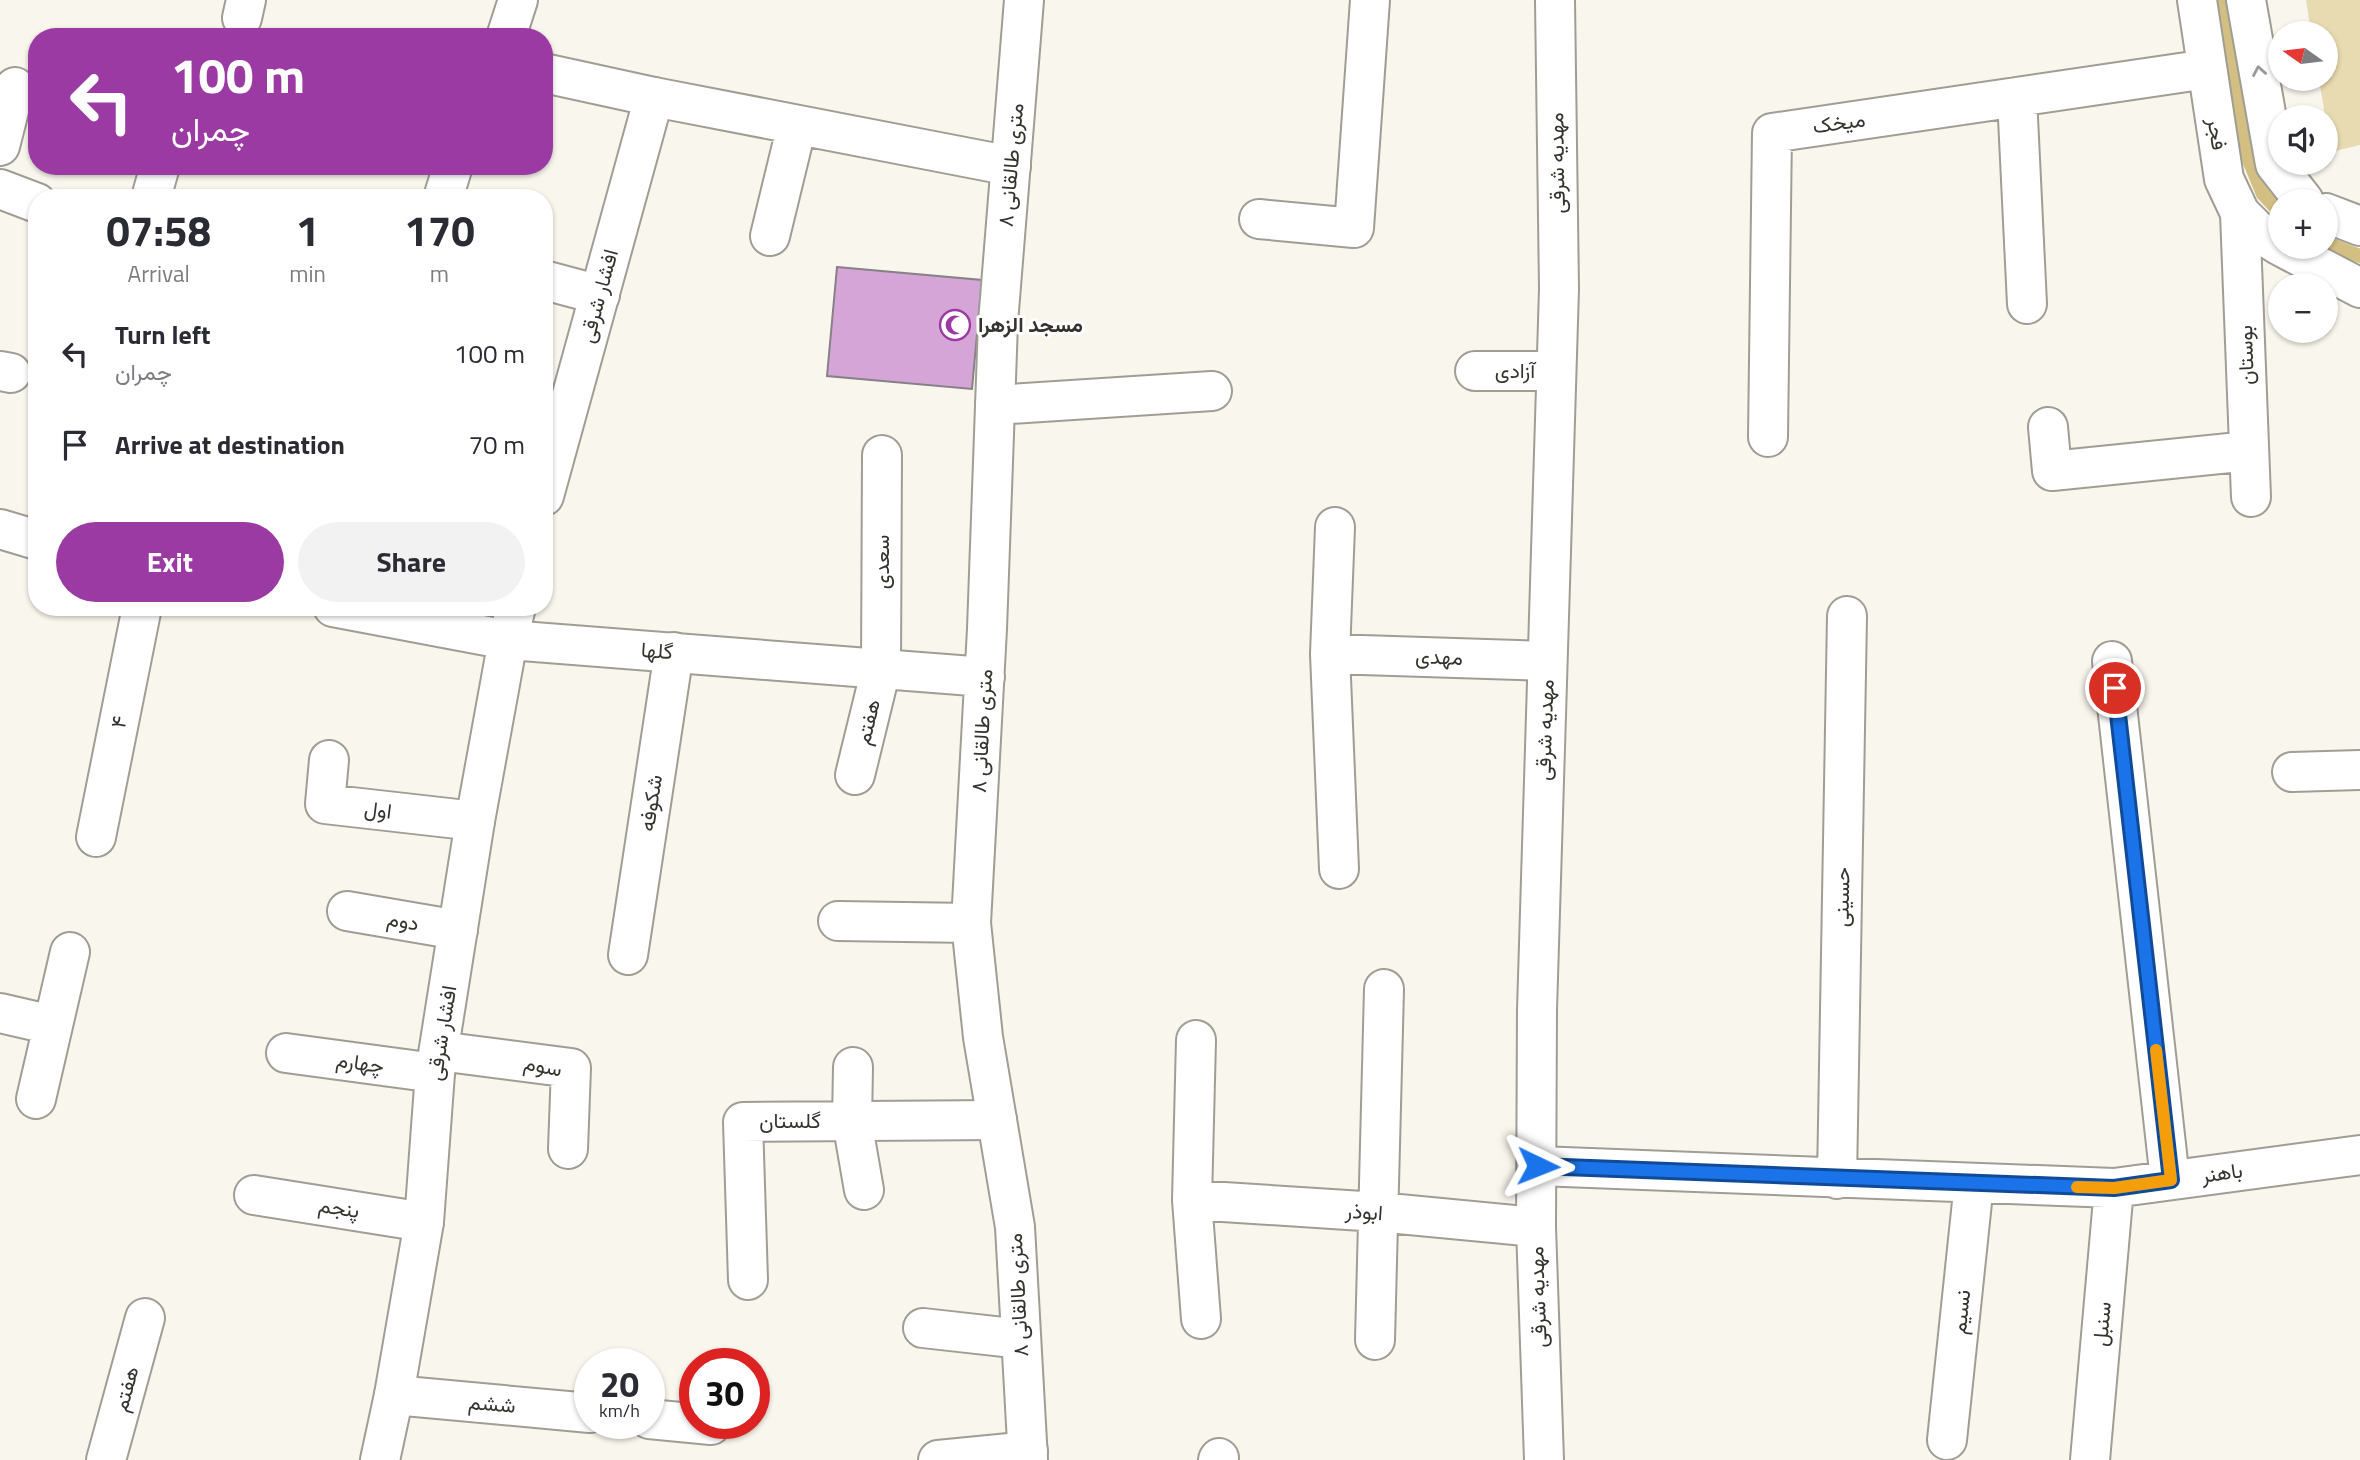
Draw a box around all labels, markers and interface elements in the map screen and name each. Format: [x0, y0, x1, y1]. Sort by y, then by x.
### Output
north arrow [2268, 21, 2338, 91]
map controls [2268, 21, 2338, 343]
text: 100 m [171, 37, 305, 112]
icon: left [56, 56, 147, 147]
one-way arrow [2252, 65, 2267, 77]
street label: ۸ متری طالقانی [989, 102, 1031, 228]
street label: میخک [1810, 102, 1867, 142]
text: چمران [171, 105, 250, 153]
button: sound [2268, 105, 2338, 175]
street label: مهدیه شرقی [1539, 112, 1573, 214]
street label: فجر [2200, 115, 2236, 152]
button: + [2268, 189, 2338, 259]
text: 07:58 [106, 198, 211, 262]
text: 1 [296, 198, 319, 262]
text: 170 [404, 198, 475, 262]
street label: افشار شرقی [570, 245, 626, 346]
text: Arrival [127, 256, 190, 291]
text: min [289, 256, 326, 291]
text: m [430, 256, 449, 291]
button: − [2268, 273, 2338, 343]
mosque icon: مسجد الزهرا [938, 308, 972, 342]
place label: مسجد الزهرا [978, 308, 1083, 340]
text: Turn left [115, 315, 210, 354]
street label: بوستان [2228, 325, 2262, 385]
text: 100 m [454, 334, 525, 373]
icon: left [56, 335, 94, 373]
text: چمران [115, 354, 172, 389]
street label: آزادی [1495, 354, 1537, 386]
text: Arrive at destination [115, 425, 345, 464]
text: 70 m [468, 425, 525, 464]
icon: arrive [56, 426, 94, 464]
button: Exit [56, 522, 284, 602]
button: Share [298, 522, 525, 602]
street label: سعدی [865, 535, 897, 589]
street label: گلها [640, 633, 674, 667]
street label: مهدی [1415, 639, 1463, 673]
pin [2085, 658, 2145, 718]
street label: ۸ متری طالقانی [962, 668, 1000, 794]
icon: arrive [2096, 669, 2134, 707]
street label: مهدیه شرقی [1526, 679, 1562, 781]
street label: هفتم [846, 696, 888, 748]
street label: ۴ [101, 713, 135, 731]
street label: شکوفه [630, 772, 670, 834]
street label: اول [362, 791, 394, 827]
street label: حسینی [1824, 867, 1858, 927]
street label: دوم [385, 901, 422, 939]
street label: افشار شرقی [418, 983, 464, 1083]
street label: چهارم [334, 1043, 386, 1081]
street label: سوم [521, 1046, 565, 1084]
street label: گلستان [759, 1104, 821, 1136]
position arrow [1501, 1129, 1575, 1203]
street label: باهنر [2198, 1153, 2245, 1191]
street label: پنجم [316, 1188, 362, 1226]
street label: ابوذر [1343, 1194, 1384, 1228]
street label: ۸ متری طالقانی [998, 1232, 1036, 1358]
street label: مهدیه شرقی [1519, 1246, 1555, 1348]
street label: نسیم [1942, 1288, 1978, 1336]
street label: سنبل [2083, 1300, 2119, 1348]
speed limit sign: 30 [679, 1348, 770, 1439]
text: 20 [600, 1357, 639, 1411]
street label: هفتم [104, 1362, 146, 1415]
street label: ششم [467, 1385, 517, 1421]
text: km/h [599, 1397, 640, 1424]

